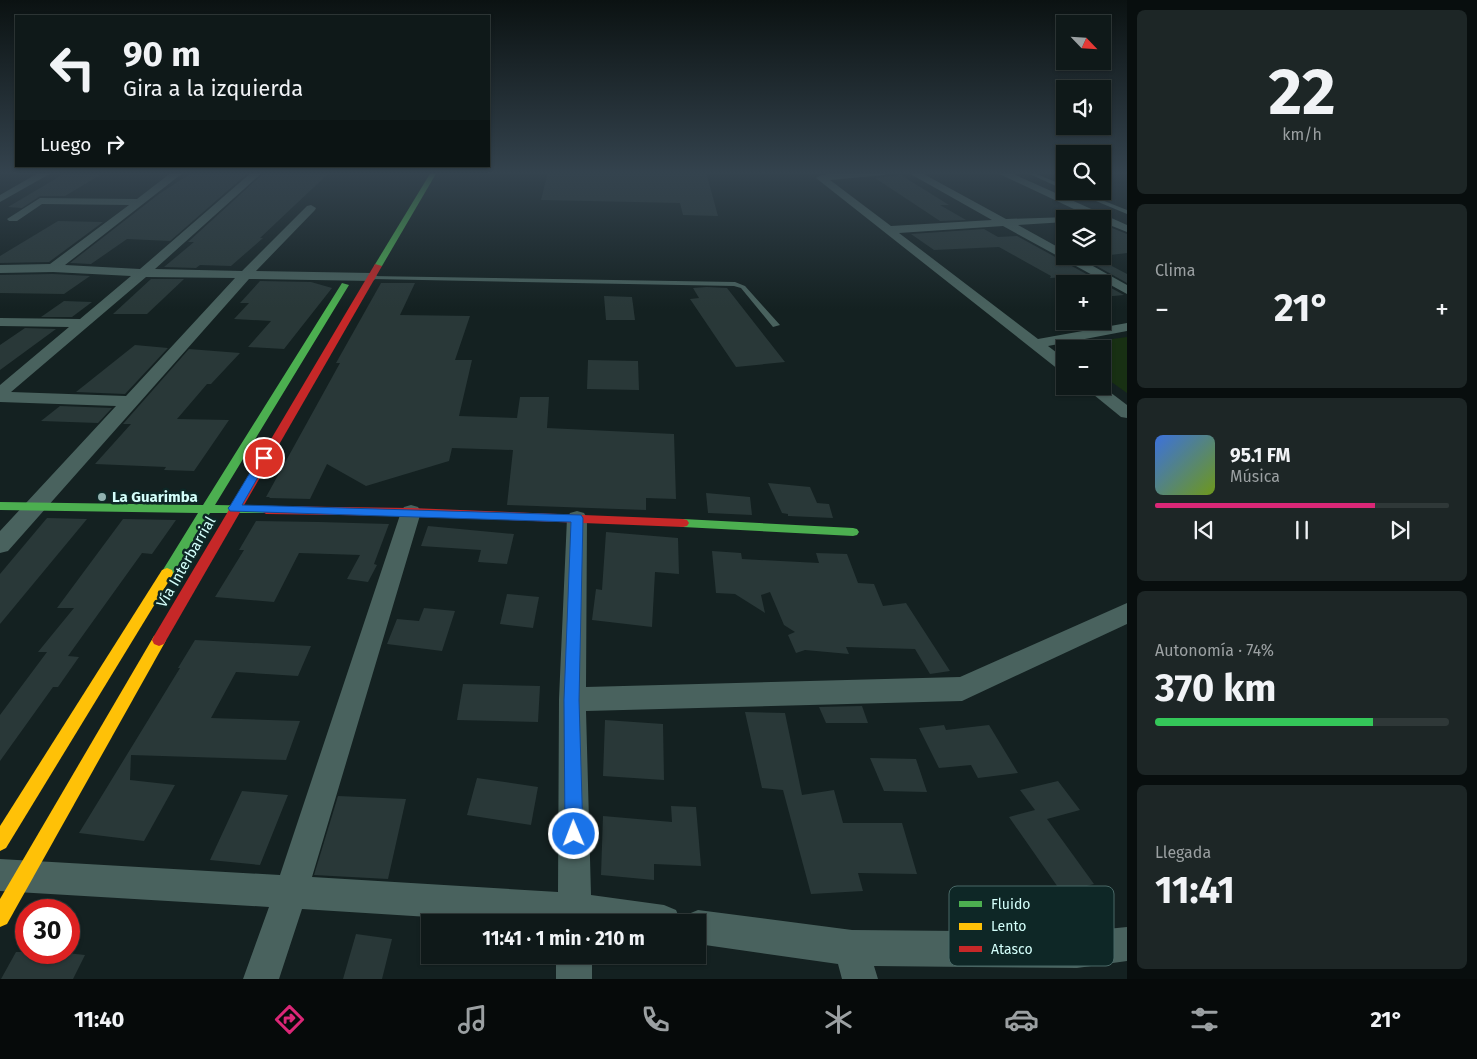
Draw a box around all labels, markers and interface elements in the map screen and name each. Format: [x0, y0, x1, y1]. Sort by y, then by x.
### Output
north arrow [1056, 15, 1111, 70]
map controls [1056, 15, 1111, 395]
text: 90 m [123, 33, 201, 75]
icon: left [40, 35, 105, 100]
text: 22 [1268, 53, 1336, 131]
text: Gira a la izquierda [123, 75, 303, 102]
button: sound [1056, 80, 1111, 135]
text: km/h [1282, 125, 1322, 144]
icon: right [101, 130, 129, 158]
text: Luego [40, 133, 91, 156]
button: search [1056, 145, 1111, 200]
button: layers [1056, 210, 1111, 265]
text: Clima [1155, 261, 1195, 280]
button: + [1056, 275, 1111, 330]
text: 21° [1274, 285, 1330, 331]
text: − [1155, 293, 1169, 326]
text: + [1435, 293, 1449, 326]
button: − [1056, 340, 1111, 395]
pin [243, 437, 285, 479]
icon: arrive [250, 444, 278, 472]
text: 95.1 FM [1230, 444, 1291, 467]
text: Música [1230, 467, 1280, 486]
place label: La Guarimba [112, 488, 198, 506]
marker: La Guarimba [96, 491, 108, 503]
street label: Vía Interbarrial [153, 513, 220, 611]
icon: previous [1190, 516, 1218, 544]
icon: pause [1288, 516, 1316, 544]
icon: next [1386, 516, 1414, 544]
text: Autonomía · 74% [1155, 641, 1274, 660]
text: 370 km [1155, 665, 1276, 711]
position arrow [547, 807, 599, 859]
text: Llegada [1155, 843, 1211, 862]
text: 11:41 [1155, 867, 1235, 913]
legend [949, 886, 1114, 966]
text: Fluido [991, 896, 1030, 913]
speed limit sign: 30 [15, 899, 80, 964]
text: Lento [991, 918, 1026, 935]
text: 11:41 · 1 min · 210 m [482, 927, 645, 950]
text: Atasco [991, 941, 1033, 958]
icon: directions [272, 1002, 307, 1037]
icon: music [455, 1002, 490, 1037]
icon: phone [638, 1002, 673, 1037]
icon: climate [821, 1002, 856, 1037]
icon: car [1004, 1002, 1039, 1037]
icon: filters [1187, 1002, 1222, 1037]
text: 11:40 [74, 1006, 124, 1033]
text: 21° [1370, 1006, 1403, 1033]

